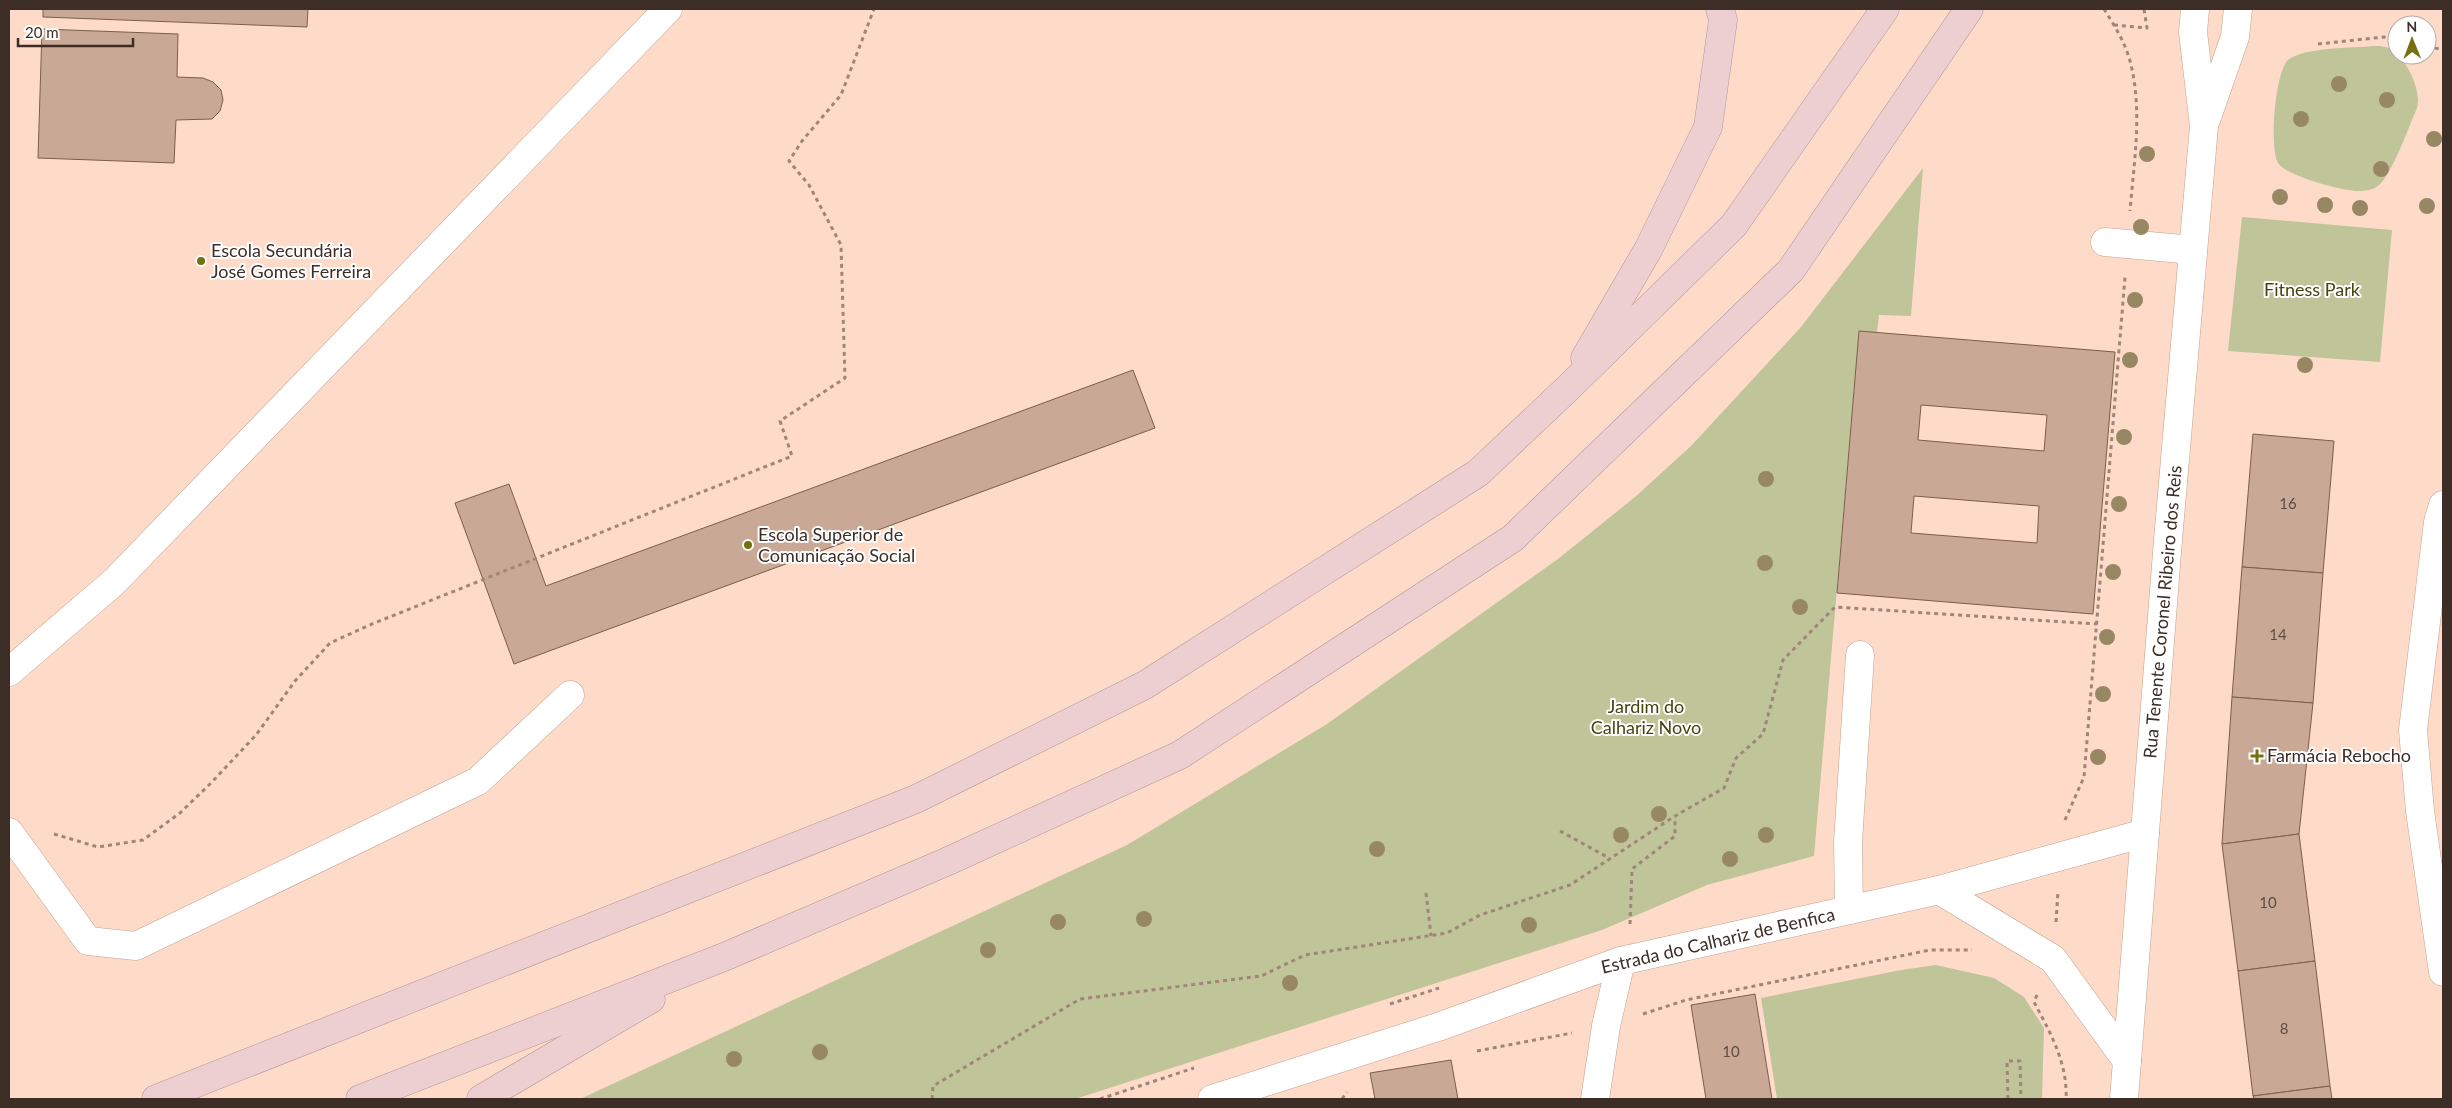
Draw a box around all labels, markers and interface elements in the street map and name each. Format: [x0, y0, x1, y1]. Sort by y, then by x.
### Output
scale bar [18, 15, 132, 47]
north arrow [2387, 15, 2437, 65]
text: N [2406, 18, 2417, 35]
text: 20 m [25, 23, 59, 41]
place label: Escola Secundária José Gomes Ferreira [211, 239, 371, 282]
marker: Escola Secundária José Gomes Ferreira [195, 255, 207, 267]
park label: Fitness Park [2264, 278, 2361, 300]
street label: Rua Tenente Coronel Ribeiro dos Reis [2138, 464, 2186, 759]
house number: 16 [2279, 494, 2297, 512]
place label: Escola Superior de Comunicação Social [758, 523, 915, 566]
marker: Escola Superior de Comunicação Social [742, 539, 754, 551]
house number: 14 [2269, 625, 2287, 643]
park label: Jardim do Calhariz Novo [1591, 695, 1701, 738]
place label: Farmácia Rebocho [2267, 744, 2411, 766]
marker: Farmácia Rebocho [2251, 750, 2263, 762]
house number: 10 [2259, 893, 2277, 911]
street label: Estrada do Calhariz de Benfica [1599, 902, 1837, 978]
house number: 8 [2280, 1019, 2288, 1037]
house number: 10 [1722, 1042, 1740, 1060]

